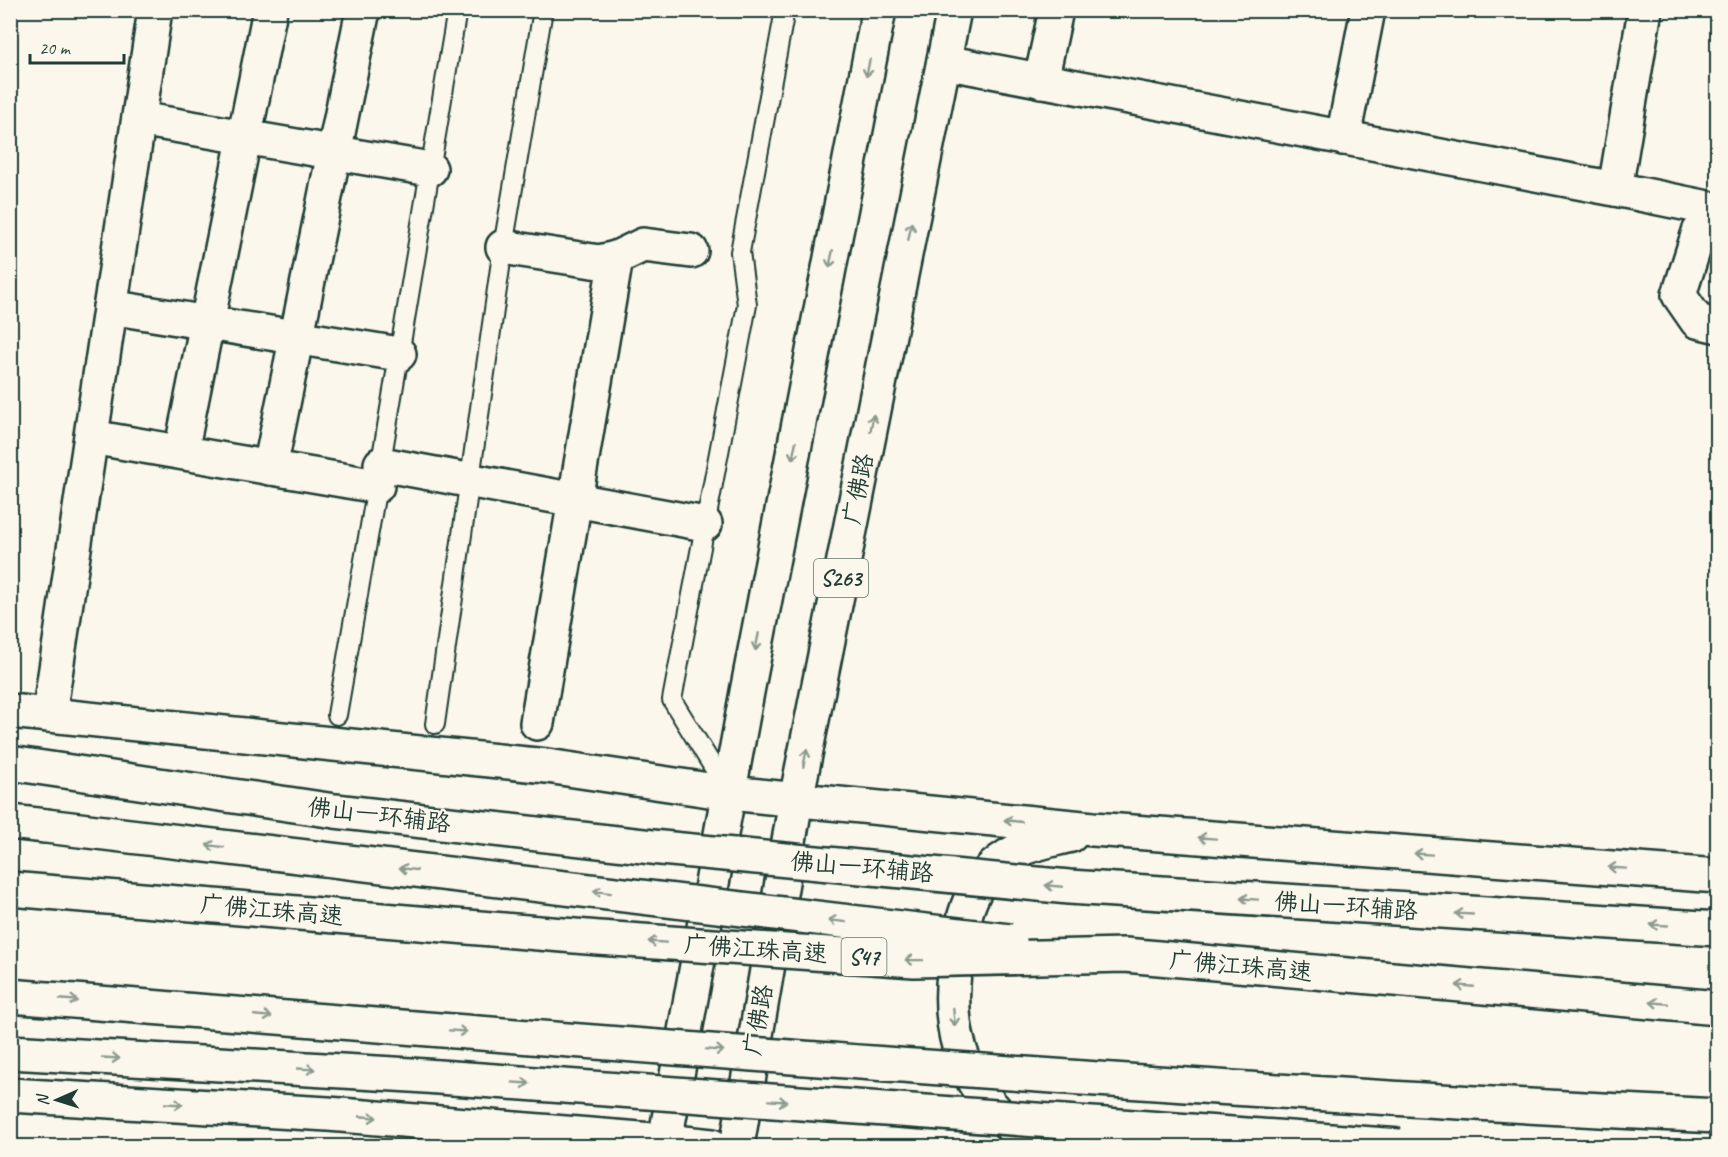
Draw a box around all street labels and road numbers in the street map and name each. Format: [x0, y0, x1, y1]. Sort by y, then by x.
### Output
street label: 广佛路 [836, 451, 880, 527]
road number: S263 [814, 559, 868, 597]
street label: 佛山一环辅路 [306, 791, 452, 839]
street label: 佛山一环辅路 [789, 846, 935, 888]
street label: 佛山一环辅路 [1273, 886, 1419, 926]
street label: 广佛江珠高速 [199, 889, 345, 931]
street label: 广佛江珠高速 [683, 929, 829, 969]
road number: S47 [842, 938, 886, 976]
street label: 广佛江珠高速 [1168, 945, 1314, 987]
street label: 广佛路 [737, 982, 779, 1058]

